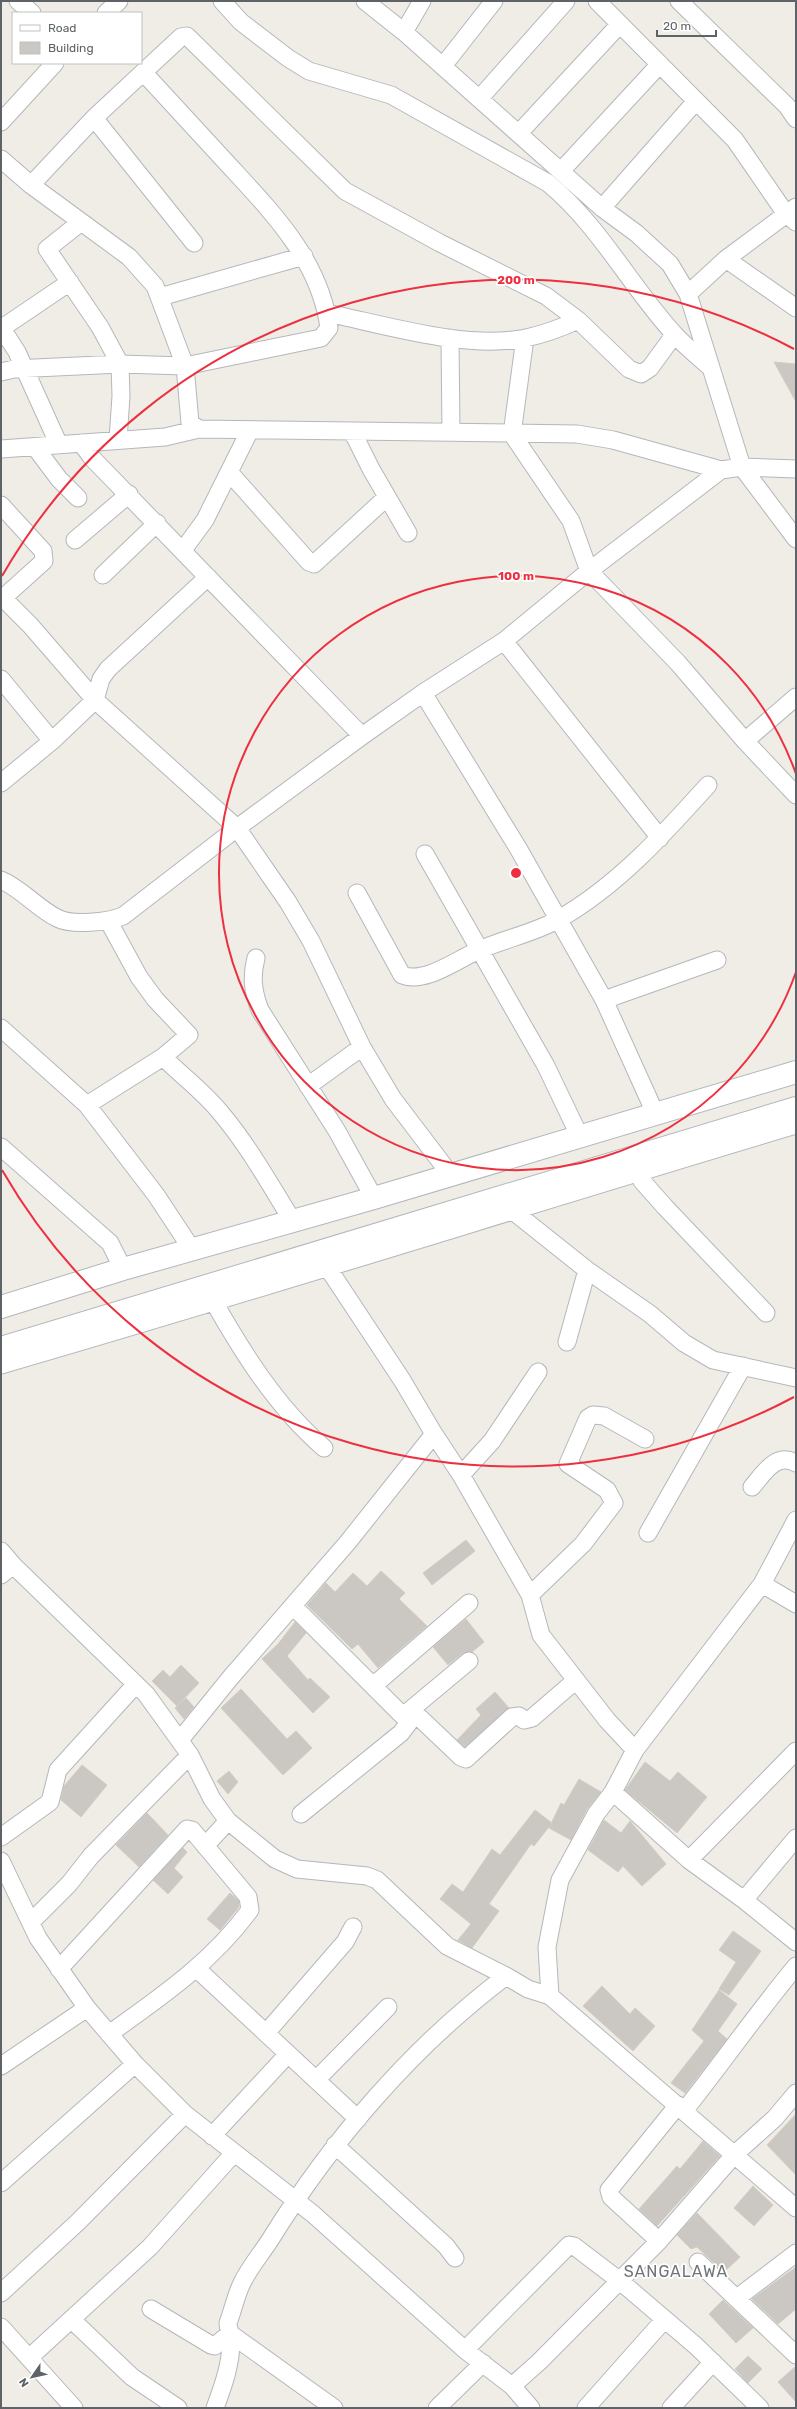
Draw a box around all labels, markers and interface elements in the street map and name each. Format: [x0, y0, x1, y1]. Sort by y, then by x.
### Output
legend [12, 12, 142, 64]
scale bar [657, 12, 716, 38]
text: 20 m [663, 19, 691, 33]
text: Road [48, 21, 76, 35]
text: Building [48, 41, 94, 55]
text: 200 m [497, 273, 535, 287]
text: 100 m [498, 569, 534, 583]
centre of rings [509, 866, 523, 880]
district label: SANGALAWA [624, 2262, 728, 2281]
north arrow [12, 2357, 52, 2397]
text: N [16, 2375, 32, 2389]

